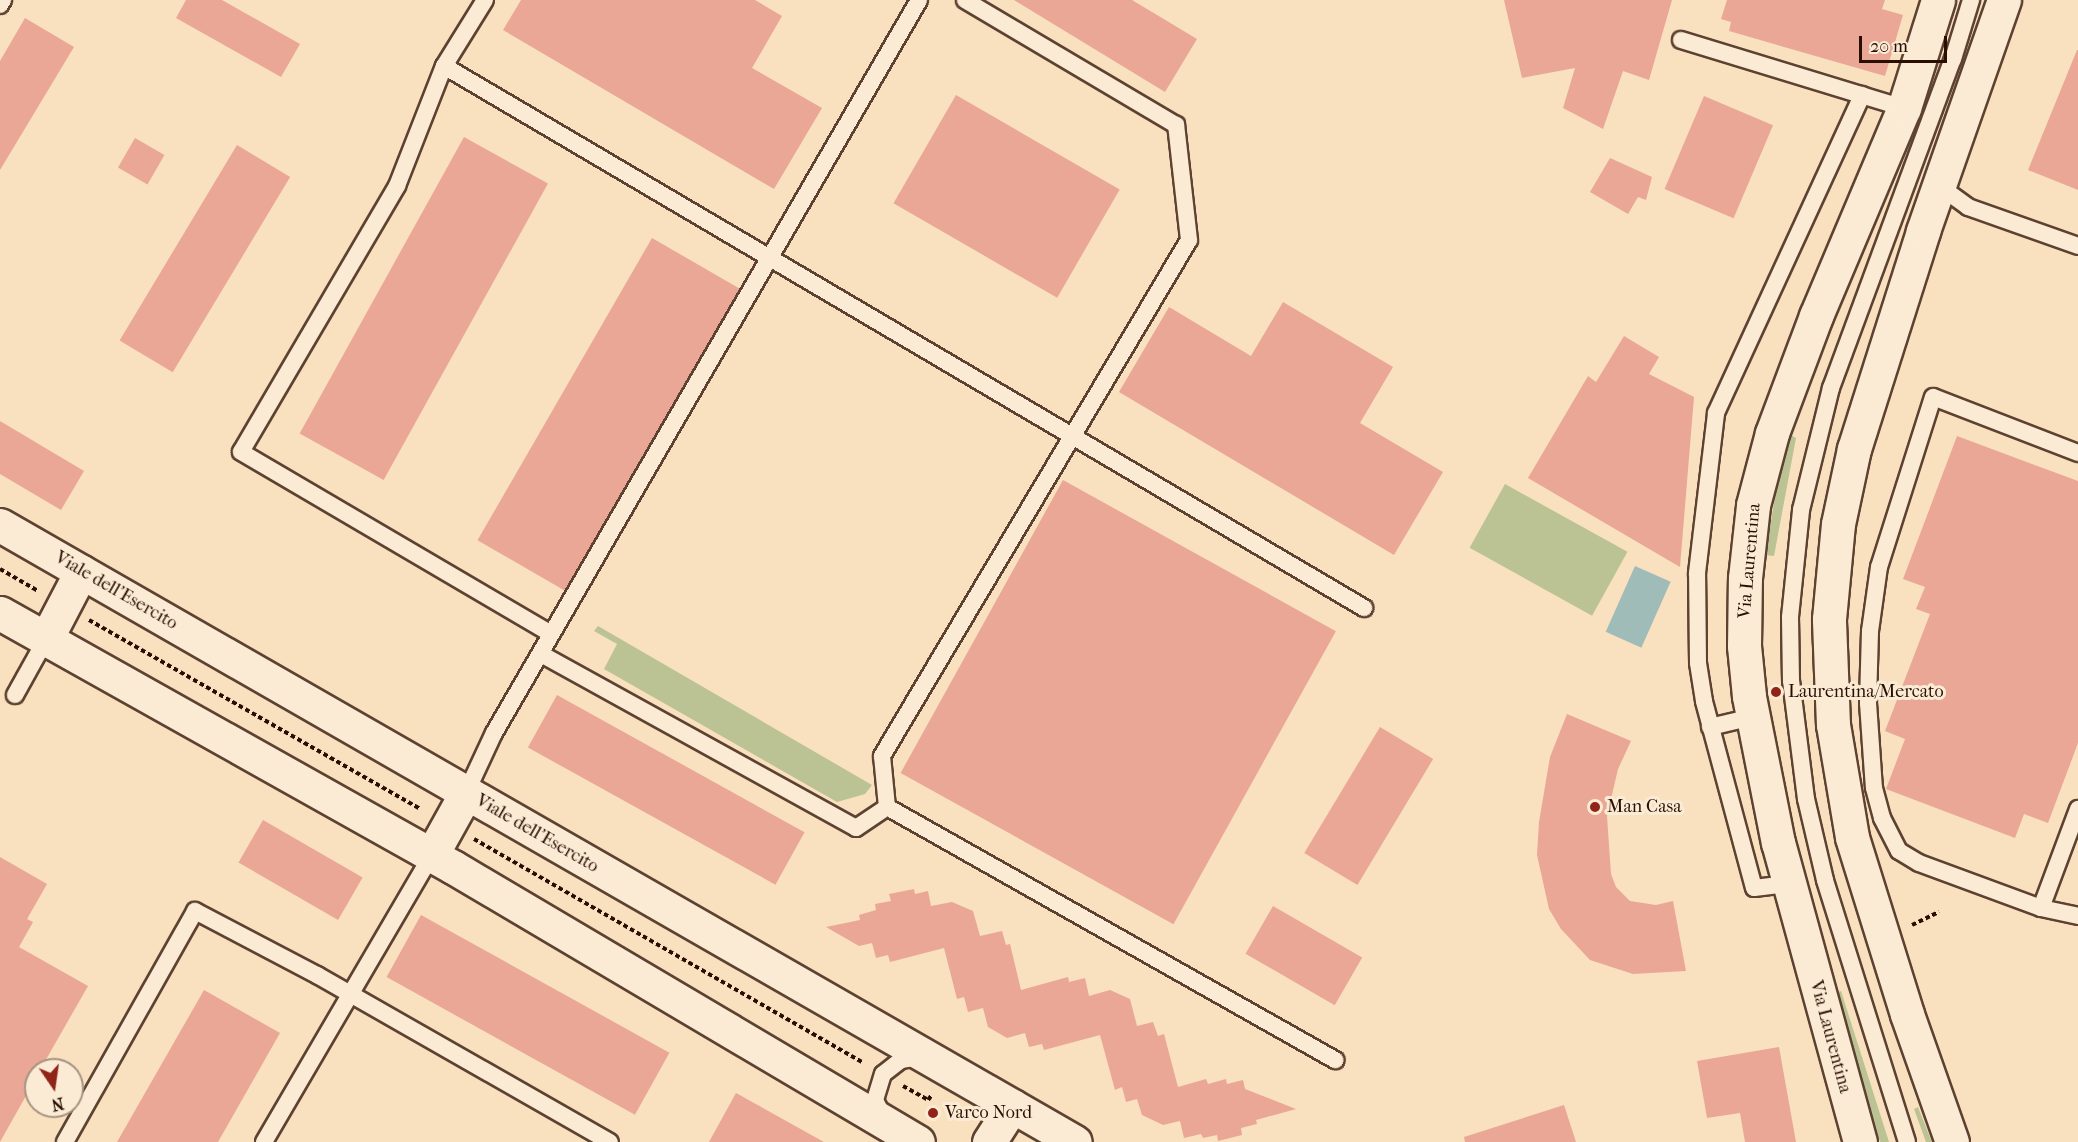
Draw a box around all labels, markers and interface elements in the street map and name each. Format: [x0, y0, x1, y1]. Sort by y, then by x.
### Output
scale bar [1862, 24, 1950, 62]
text: 20 m [1870, 36, 1908, 57]
street label: Via Laurentina [1734, 502, 1766, 620]
street label: Viale dell'Esercito [51, 547, 181, 635]
place label: Laurentina/Mercato [1788, 681, 1944, 703]
marker: Laurentina/Mercato [1769, 685, 1783, 699]
street label: Viale dell'Esercito [472, 790, 602, 878]
place label: Man Casa [1607, 796, 1682, 818]
marker: Man Casa [1588, 800, 1602, 814]
street label: Via Laurentina [1805, 978, 1855, 1096]
north arrow [24, 1058, 84, 1118]
text: N [50, 1093, 66, 1115]
place label: Varco Nord [945, 1102, 1032, 1124]
marker: Varco Nord [926, 1106, 940, 1120]

